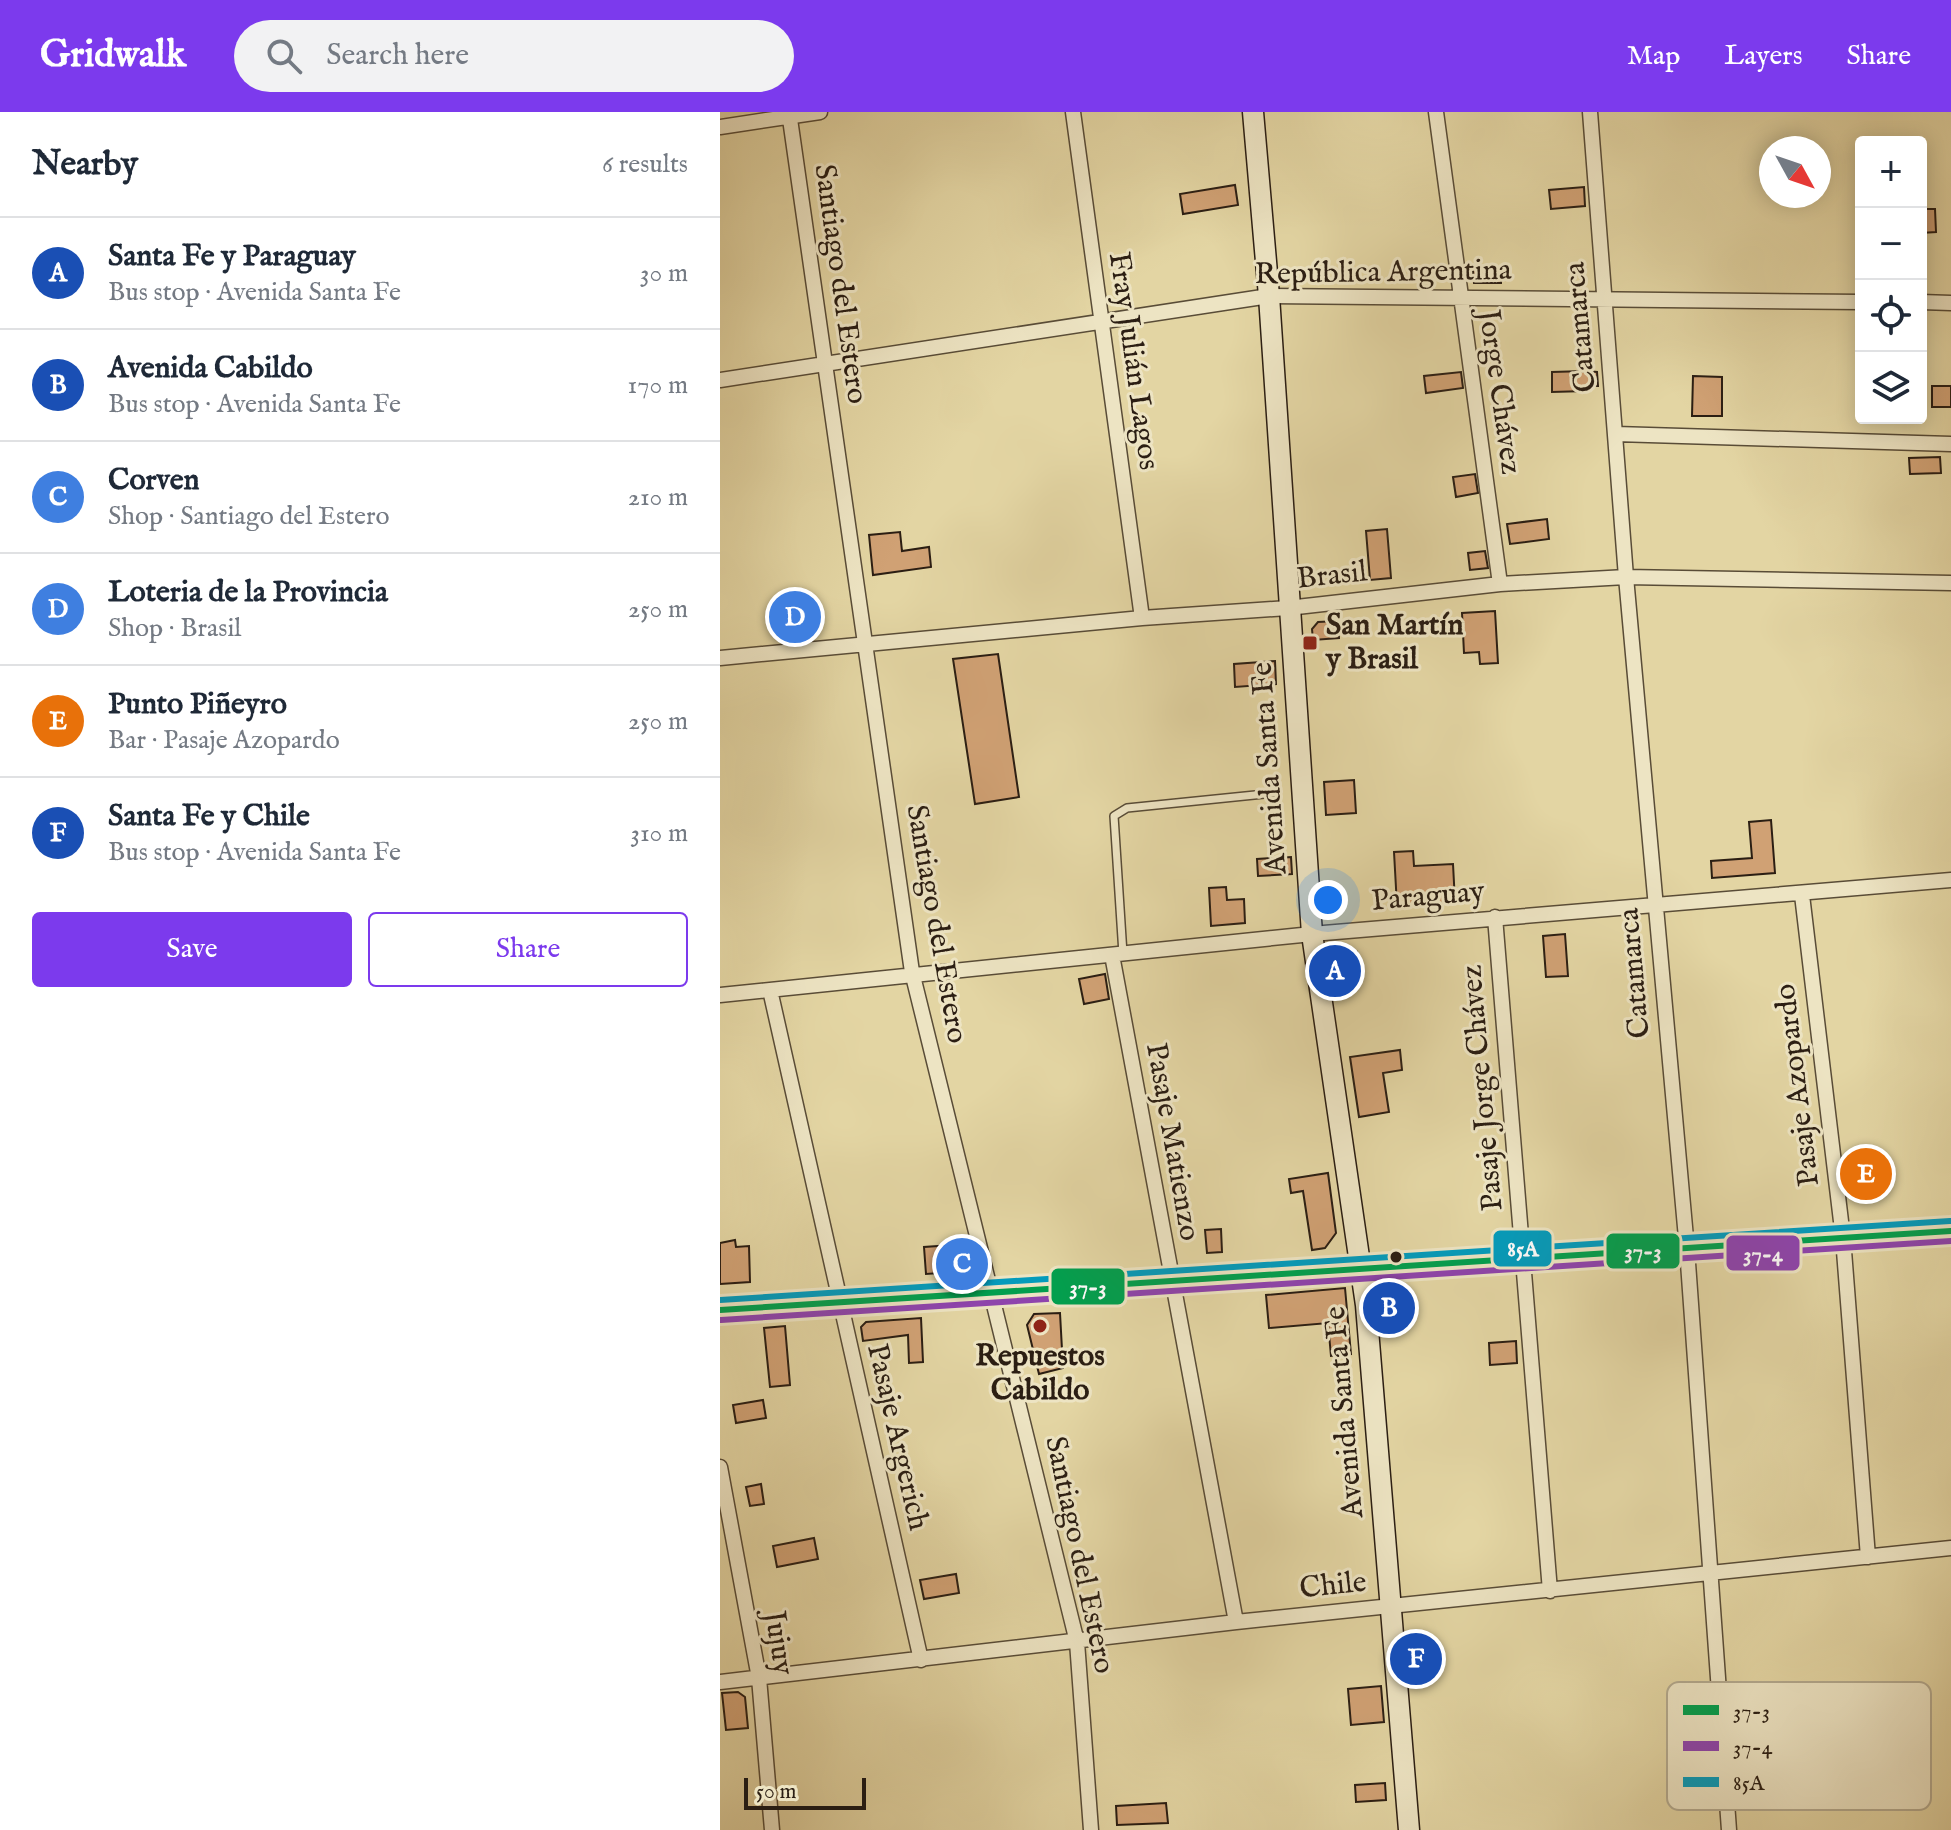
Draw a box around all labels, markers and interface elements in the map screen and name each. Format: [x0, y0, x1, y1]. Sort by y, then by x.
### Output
search box [234, 20, 794, 92]
text: Gridwalk [40, 32, 186, 80]
icon: search [262, 34, 306, 78]
text: Search here [326, 37, 469, 75]
text: Map [1627, 39, 1680, 74]
text: Layers [1724, 39, 1803, 74]
text: Share [1847, 39, 1911, 74]
north arrow [1759, 136, 1831, 208]
map controls [1855, 136, 1927, 424]
button: + [1855, 136, 1927, 208]
text: Nearby [32, 143, 138, 186]
text: 6 results [602, 148, 688, 181]
street label: Santiago del Estero [804, 162, 876, 406]
button: − [1855, 208, 1927, 280]
text: Santa Fe y Paraguay [108, 238, 356, 276]
street label: Fray Julián Lagos [1099, 250, 1167, 472]
street label: República Argentina [1254, 252, 1512, 294]
text: A [49, 257, 67, 290]
text: 30 m [640, 257, 688, 290]
street label: Catamarca [1556, 260, 1606, 394]
text: Bus stop · Avenida Santa Fe [108, 276, 401, 309]
button: locate [1855, 280, 1927, 352]
street label: Jorge Chávez [1468, 304, 1529, 477]
text: Avenida Cabildo [108, 350, 313, 388]
button: layers [1855, 352, 1927, 424]
text: B [49, 369, 67, 402]
text: 170 m [628, 369, 688, 402]
text: Bus stop · Avenida Santa Fe [108, 388, 401, 421]
text: Corven [108, 462, 199, 500]
text: C [49, 481, 67, 514]
text: 210 m [628, 481, 688, 514]
text: Shop · Santiago del Estero [108, 500, 390, 533]
street label: Brasil [1295, 553, 1370, 599]
text: Loteria de la Provincia [108, 574, 388, 612]
pin: D [769, 587, 821, 647]
text: D [48, 593, 68, 626]
text: 250 m [628, 593, 688, 626]
place label: San Martín y Brasil [1325, 607, 1463, 679]
text: Shop · Brasil [108, 612, 241, 645]
marker: San Martín y Brasil [1301, 634, 1319, 652]
street label: Avenida Santa Fe [1244, 661, 1296, 876]
text: Punto Piñeyro [108, 686, 287, 724]
text: E [49, 705, 67, 738]
text: 250 m [628, 705, 688, 738]
text: Bar · Pasaje Azopardo [108, 724, 340, 757]
text: Santa Fe y Chile [108, 798, 310, 836]
street label: Santiago del Estero [896, 802, 976, 1046]
text: F [50, 817, 66, 850]
text: 310 m [630, 817, 688, 850]
text: Bus stop · Avenida Santa Fe [108, 836, 401, 869]
street label: Paraguay [1370, 873, 1486, 921]
your location [1308, 880, 1348, 920]
street label: Catamarca [1610, 906, 1660, 1040]
button: Save [32, 912, 352, 987]
button: Share [368, 912, 688, 987]
pin: A [1309, 941, 1361, 1001]
street label: Pasaje Jorge Chávez [1453, 963, 1513, 1213]
street label: Pasaje Azopardo [1767, 982, 1829, 1188]
street label: Pasaje Matienzo [1136, 1040, 1208, 1244]
pin: E [1840, 1144, 1892, 1204]
line badge: 85A [1492, 1229, 1553, 1268]
line badge: 37-3 [1605, 1232, 1681, 1270]
pin: C [936, 1234, 988, 1294]
line badge: 37-4 [1725, 1234, 1801, 1272]
text: 85A [1507, 1236, 1540, 1264]
text: 37-3 [1625, 1238, 1661, 1266]
text: 37-4 [1743, 1241, 1784, 1269]
unlabelled marker [1388, 1249, 1404, 1265]
line badge: 37-3 [1050, 1267, 1126, 1306]
text: 37-3 [1070, 1274, 1106, 1302]
pin: B [1363, 1278, 1415, 1338]
street label: Avenida Santa Fe [1317, 1304, 1373, 1521]
marker: Repuestos Cabildo [1031, 1317, 1049, 1335]
place label: Repuestos Cabildo [975, 1338, 1105, 1410]
street label: Pasaje Argerich [857, 1340, 937, 1534]
street label: Santiago del Estero [1035, 1433, 1123, 1677]
street label: Chile [1298, 1564, 1368, 1608]
street label: Jujuy [754, 1605, 802, 1678]
pin: F [1390, 1629, 1442, 1689]
legend [1667, 1682, 1931, 1810]
text: 37-3 [1733, 1698, 1770, 1726]
text: 37-4 [1733, 1734, 1773, 1762]
text: 85A [1733, 1770, 1766, 1798]
scale bar [744, 1774, 866, 1810]
text: 50 m [756, 1778, 797, 1806]

